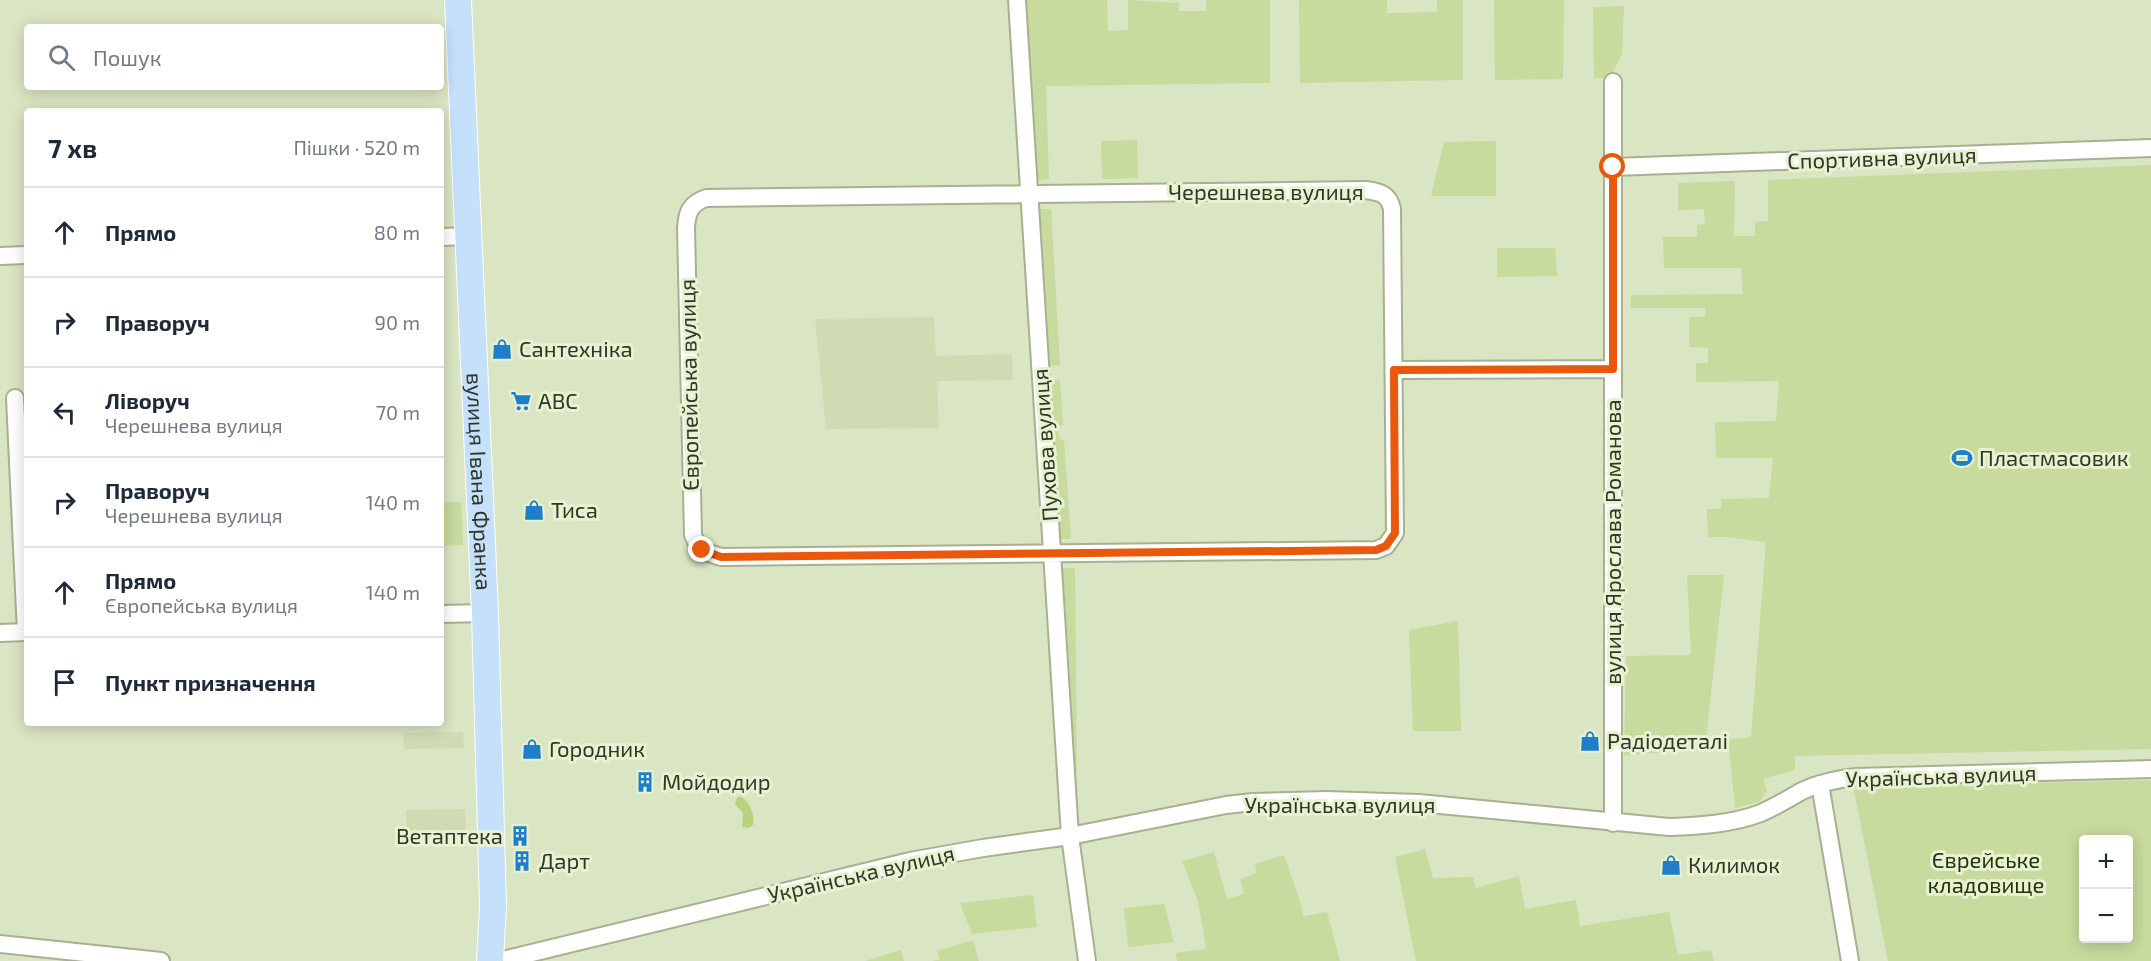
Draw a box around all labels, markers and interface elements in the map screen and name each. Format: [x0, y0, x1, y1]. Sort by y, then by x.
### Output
search box [24, 24, 444, 90]
icon: search [45, 41, 78, 74]
text: Пошук [93, 44, 162, 70]
text: 7 хв [48, 132, 97, 163]
text: Пішки · 520 m [293, 135, 420, 159]
street label: Спортивна вулиця [1787, 141, 1977, 174]
route start [1599, 153, 1625, 179]
street label: Черешнева вулиця [1168, 178, 1364, 205]
icon: ahead [48, 216, 81, 249]
text: Прямо [105, 219, 176, 245]
text: 80 m [374, 220, 420, 244]
street label: Європейська вулиця [673, 279, 704, 491]
icon: right [48, 306, 81, 339]
text: Праворуч [105, 309, 210, 335]
text: 90 m [375, 310, 420, 334]
place label: Сантехніка [519, 335, 633, 361]
shop icon: Сантехніка [490, 337, 514, 361]
street label: Пухова вулиця [1026, 368, 1063, 522]
street label: вулиця Івана Франка [462, 372, 498, 591]
text: Ліворуч [105, 387, 190, 413]
place label: ABC [538, 387, 578, 413]
supermarket icon: ABC [509, 389, 533, 413]
icon: left [48, 396, 81, 429]
street label: вулиця Ярослава Романова [1599, 399, 1626, 685]
text: 70 m [376, 400, 420, 424]
text: Черешнева вулиця [105, 413, 283, 437]
place label: Пластмасовик [1979, 444, 2129, 470]
sports icon: Пластмасовик [1950, 446, 1974, 470]
text: Праворуч [105, 477, 210, 503]
icon: right [48, 486, 81, 519]
text: 140 m [366, 490, 420, 514]
place label: Тиса [551, 496, 598, 522]
shop icon: Тиса [522, 498, 546, 522]
text: Черешнева вулиця [105, 503, 283, 527]
route end [688, 536, 714, 562]
text: Прямо [105, 567, 176, 593]
icon: ahead [48, 576, 81, 609]
text: 140 m [366, 580, 420, 604]
text: Європейська вулиця [105, 593, 298, 617]
icon: arrive [48, 666, 81, 699]
text: Пункт призначення [105, 669, 316, 695]
place label: Радіодеталі [1607, 727, 1728, 753]
shop icon: Радіодеталі [1578, 729, 1602, 753]
place label: Городник [549, 735, 645, 761]
shop icon: Городник [520, 737, 544, 761]
street label: Українська вулиця [1845, 759, 2037, 792]
place label: Мойдодир [662, 768, 771, 794]
building icon: Мойдодир [633, 770, 657, 794]
street label: Українська вулиця [1244, 791, 1436, 818]
place label: Ветаптека [396, 822, 503, 848]
building icon: Ветаптека [508, 824, 532, 848]
map controls [2079, 835, 2133, 943]
button: + [2079, 835, 2133, 889]
street label: Українська вулиця [765, 839, 957, 908]
park label: Єврейське кладовище [1928, 846, 2044, 897]
place label: Дарт [539, 847, 590, 873]
building icon: Дарт [510, 849, 534, 873]
place label: Килимок [1688, 851, 1780, 877]
shop icon: Килимок [1659, 853, 1683, 877]
button: − [2079, 889, 2133, 943]

